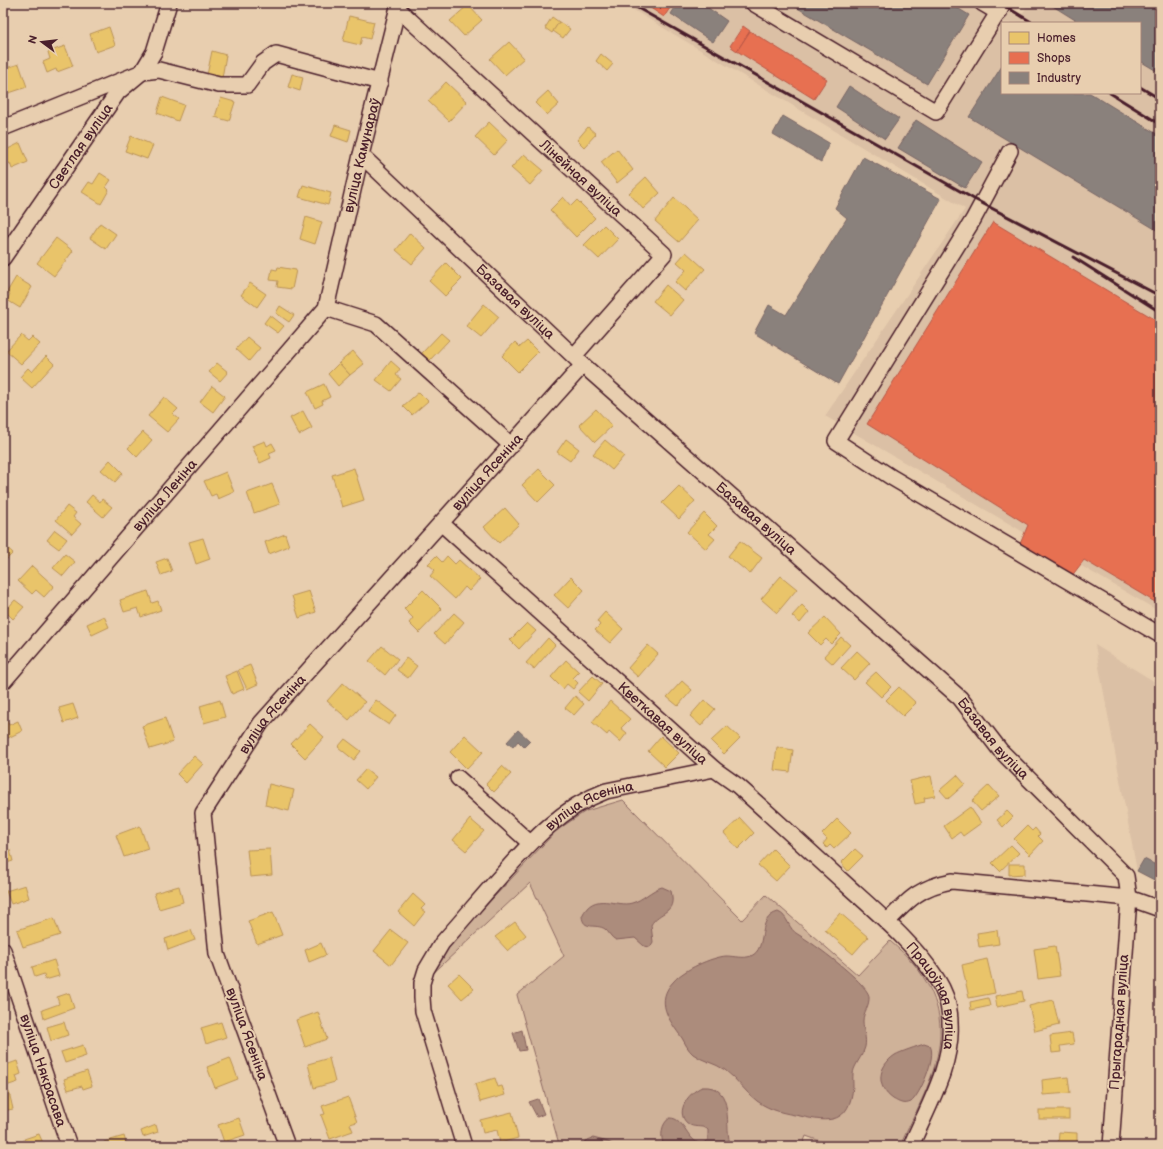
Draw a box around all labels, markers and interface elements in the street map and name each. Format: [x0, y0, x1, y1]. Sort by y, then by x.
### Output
north arrow [22, 22, 62, 62]
legend [1001, 22, 1141, 94]
text: Homes [1037, 31, 1076, 46]
text: N [25, 34, 40, 45]
text: Shops [1037, 51, 1071, 66]
text: Industry [1037, 71, 1082, 86]
street label: вуліца Камунараў [340, 96, 384, 214]
street label: Светлая вуліца [45, 99, 117, 192]
street label: Лінейная вуліца [536, 135, 626, 220]
street label: Базавая вуліца [473, 260, 559, 343]
street label: вуліца Ясеніна [448, 429, 526, 514]
street label: вуліца Леніна [129, 455, 201, 535]
street label: Базавая вуліца [713, 478, 801, 559]
street label: вуліца Ясеніна [235, 670, 310, 757]
street label: Кветкавая вуліца [615, 678, 712, 768]
street label: Базавая вуліца [954, 694, 1033, 783]
street label: вуліца Ясеніна [541, 777, 636, 834]
street label: Працоўная вуліца [903, 938, 959, 1052]
street label: Прыгарадная вуліца [1106, 953, 1132, 1090]
street label: вуліца Ясеніна [222, 985, 272, 1083]
street label: вуліца Някрасава [17, 1012, 71, 1130]

